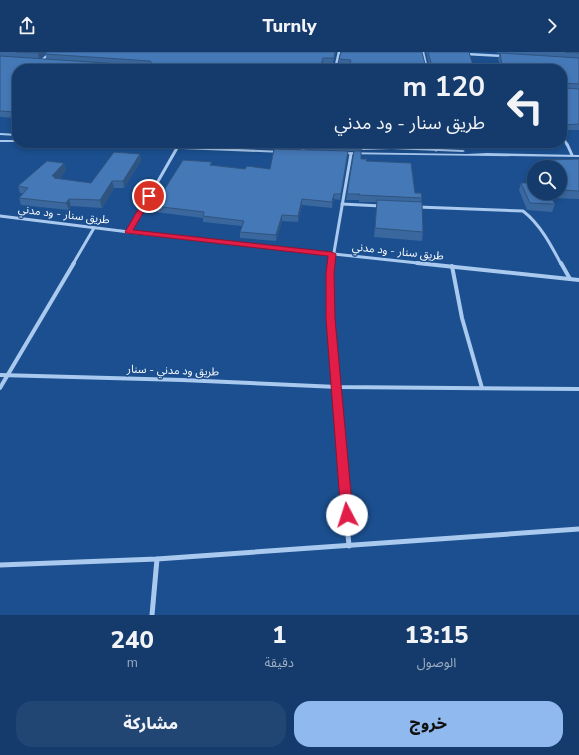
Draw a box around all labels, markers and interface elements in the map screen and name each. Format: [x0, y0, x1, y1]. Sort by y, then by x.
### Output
text: Turnly [262, 14, 317, 38]
icon: share [16, 15, 38, 37]
icon: forward [541, 15, 563, 37]
text: 120 m [402, 68, 485, 106]
icon: left [499, 80, 551, 132]
text: طريق سنار - ود مدني [334, 111, 485, 135]
map controls [527, 160, 567, 200]
button: search [527, 160, 567, 200]
pin [132, 179, 166, 213]
icon: arrive [138, 185, 160, 207]
street label: طريق سنار - ود مدني [17, 201, 111, 229]
street label: طريق سنار - ود مدني [351, 239, 445, 265]
street label: طريق ود مدني - سنار [126, 361, 219, 381]
position arrow [326, 494, 368, 536]
text: 1 [272, 619, 286, 651]
text: 13:15 [405, 619, 468, 651]
text: 240 [111, 624, 154, 656]
text: m [127, 654, 138, 672]
text: دقيقة [264, 654, 294, 672]
text: الوصول [417, 654, 456, 672]
button: مشاركة [16, 701, 286, 747]
button: خروج [294, 701, 563, 747]

